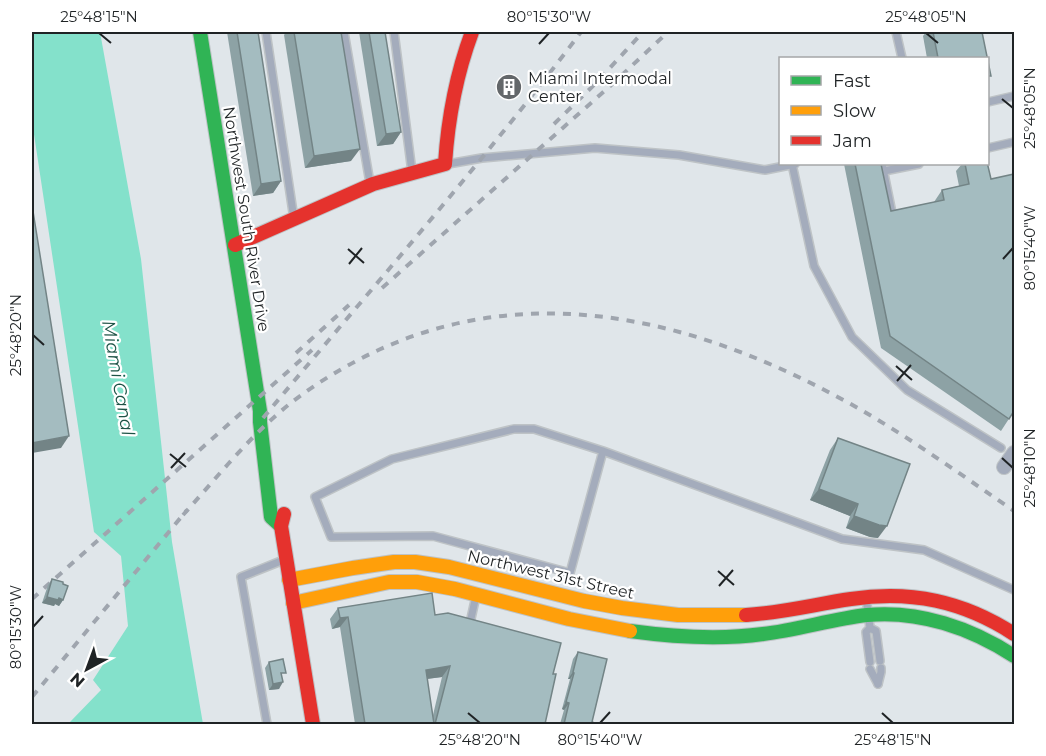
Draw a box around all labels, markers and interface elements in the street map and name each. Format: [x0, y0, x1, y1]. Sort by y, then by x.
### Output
text: 25°48'15"N [60, 7, 138, 26]
text: 80°15'30"W [507, 7, 592, 26]
text: 25°48'05"N [885, 7, 967, 26]
legend [779, 57, 989, 165]
text: 25°48'05"N [1020, 67, 1039, 149]
place label: Miami Intermodal Center [528, 69, 672, 106]
text: Fast [833, 70, 871, 92]
building icon: Miami Intermodal Center [494, 72, 524, 102]
text: Slow [833, 100, 876, 122]
street label: Northwest South River Drive [219, 105, 274, 333]
text: Jam [832, 130, 872, 152]
text: 80°15'40"W [1020, 205, 1039, 291]
text: 25°48'20"N [6, 294, 25, 376]
water label: Miami Canal [97, 319, 139, 438]
text: 25°48'10"N [1020, 428, 1039, 508]
street label: Northwest 31st Street [466, 546, 637, 603]
text: 80°15'30"W [6, 584, 25, 669]
north arrow [57, 639, 117, 699]
text: N [66, 669, 89, 691]
text: 25°48'20"N [439, 730, 521, 749]
text: 80°15'40"W [557, 730, 643, 749]
text: 25°48'15"N [854, 730, 932, 749]

